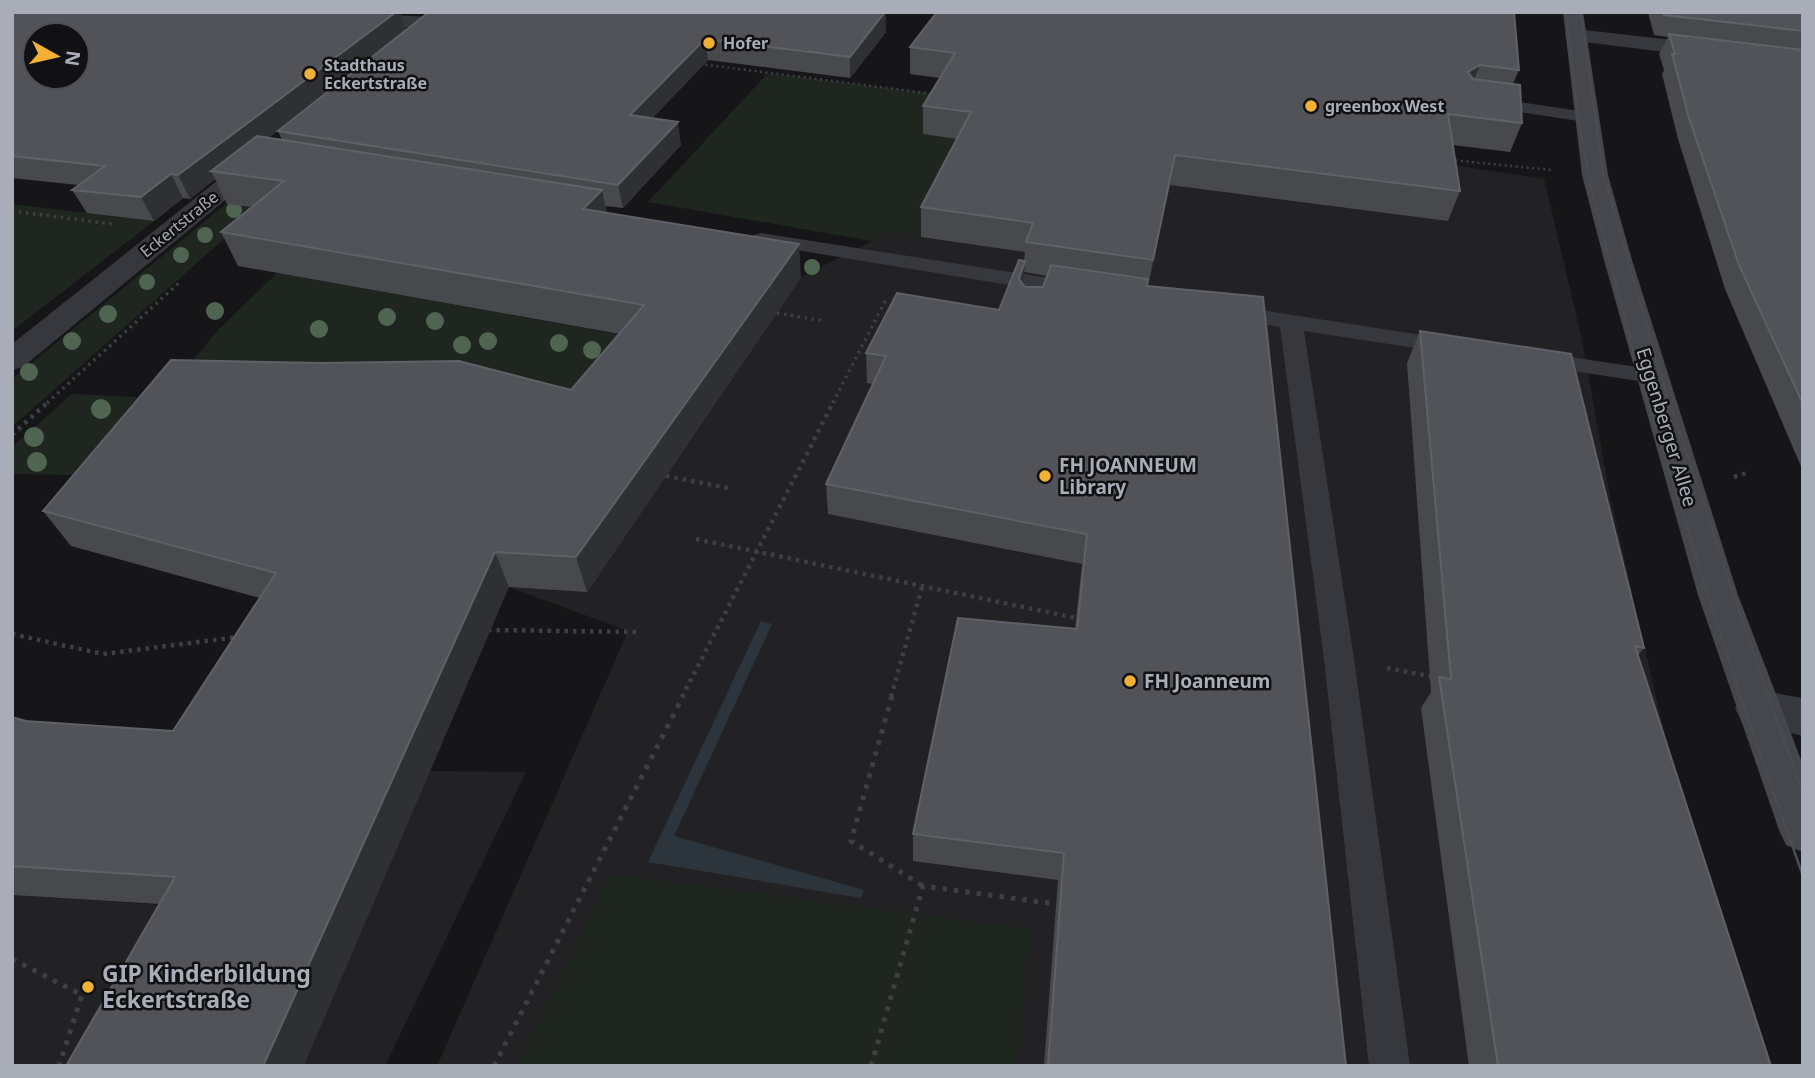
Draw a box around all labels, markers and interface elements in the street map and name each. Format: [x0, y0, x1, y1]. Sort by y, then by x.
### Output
north arrow [21, 21, 91, 91]
place label: Hofer [723, 32, 768, 54]
marker: Hofer [701, 35, 717, 51]
text: N [59, 49, 87, 68]
place label: Stadthaus Eckertstraße [324, 54, 427, 94]
marker: Stadthaus Eckertstraße [302, 66, 318, 82]
place label: greenbox West [1325, 95, 1444, 117]
marker: greenbox West [1303, 98, 1319, 114]
street label: Eckertstraße [135, 186, 223, 262]
street label: Eggenberger Allee [1630, 344, 1704, 510]
place label: FH JOANNEUM Library [1059, 452, 1197, 500]
marker: FH JOANNEUM Library [1037, 468, 1053, 484]
place label: FH Joanneum [1144, 668, 1270, 694]
marker: FH Joanneum [1122, 673, 1138, 689]
place label: GIP Kinderbildung Eckertstraße [102, 957, 311, 1015]
marker: GIP Kinderbildung Eckertstraße [80, 979, 96, 995]

